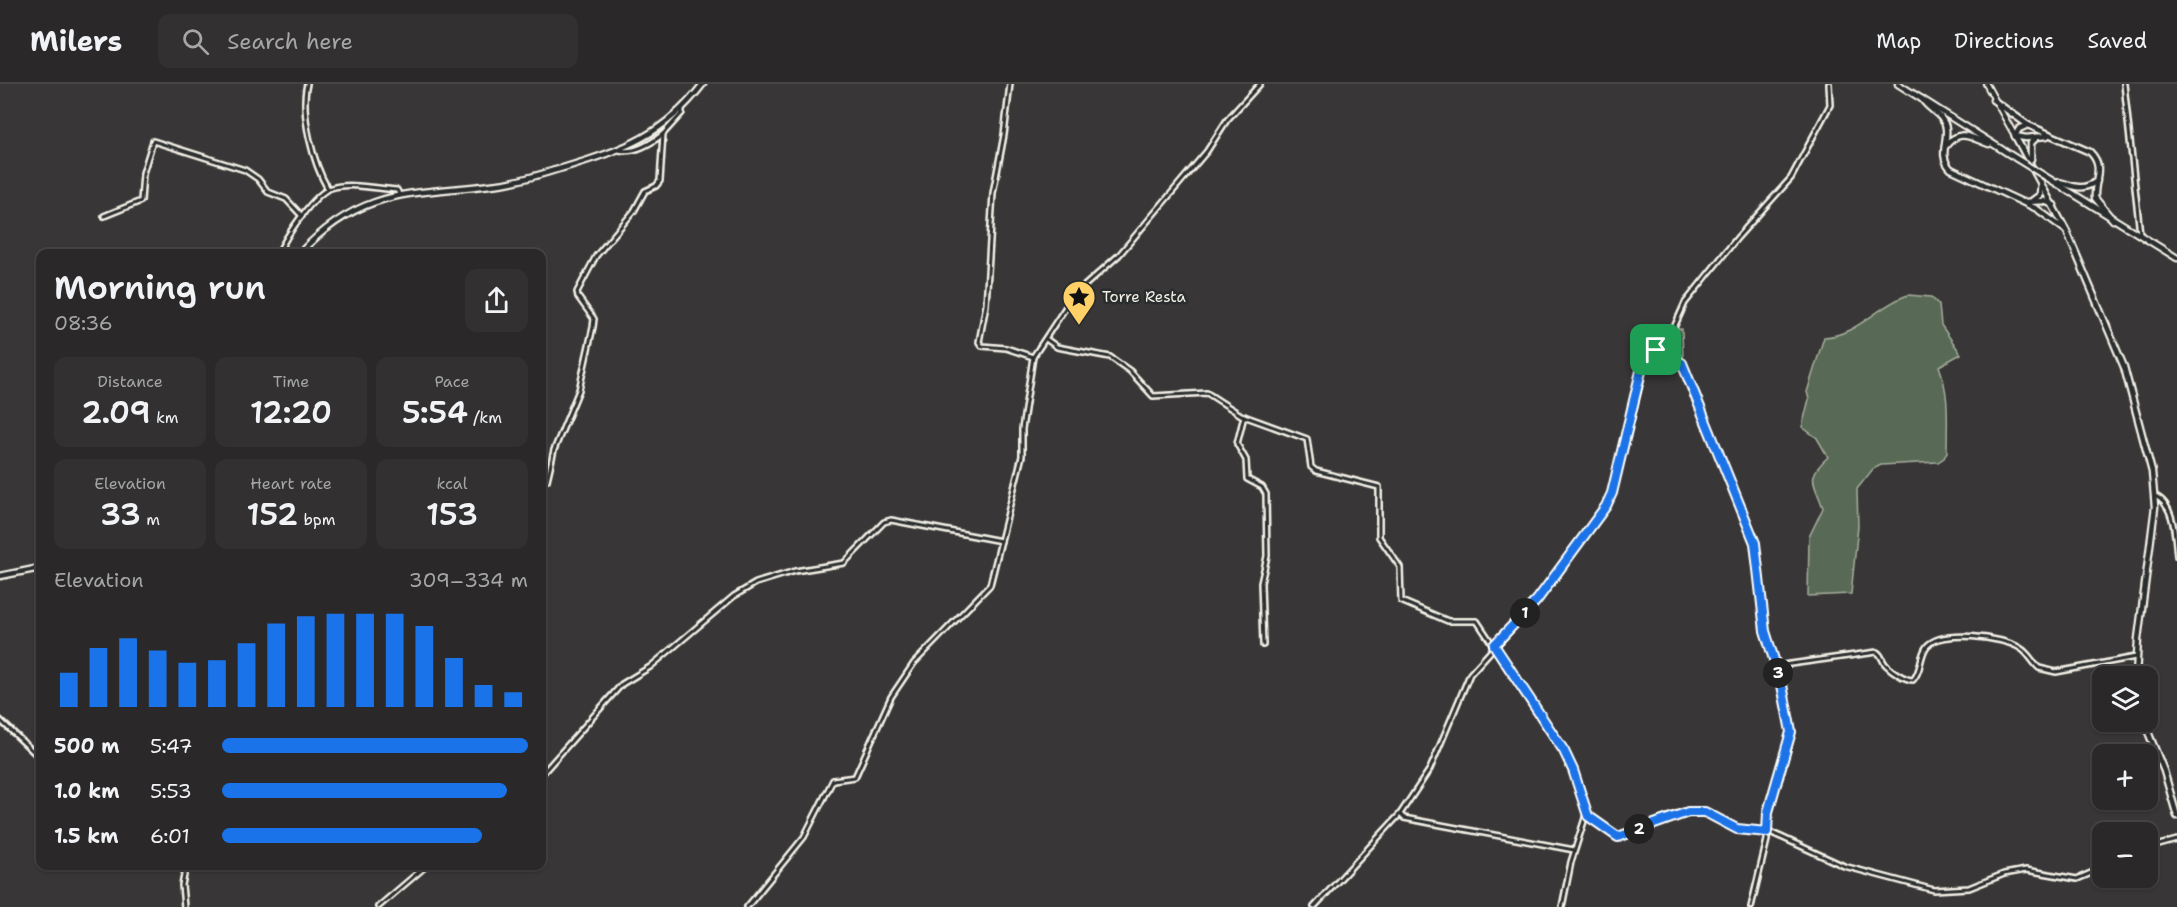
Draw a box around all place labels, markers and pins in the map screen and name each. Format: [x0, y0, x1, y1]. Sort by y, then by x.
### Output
place icon: Torre Resta [1061, 279, 1097, 326]
place label: Torre Resta [1102, 287, 1186, 307]
pin [1630, 324, 1681, 375]
pin: 1 [1510, 598, 1540, 628]
pin: 3 [1763, 658, 1793, 688]
pin: 2 [1624, 814, 1654, 844]

